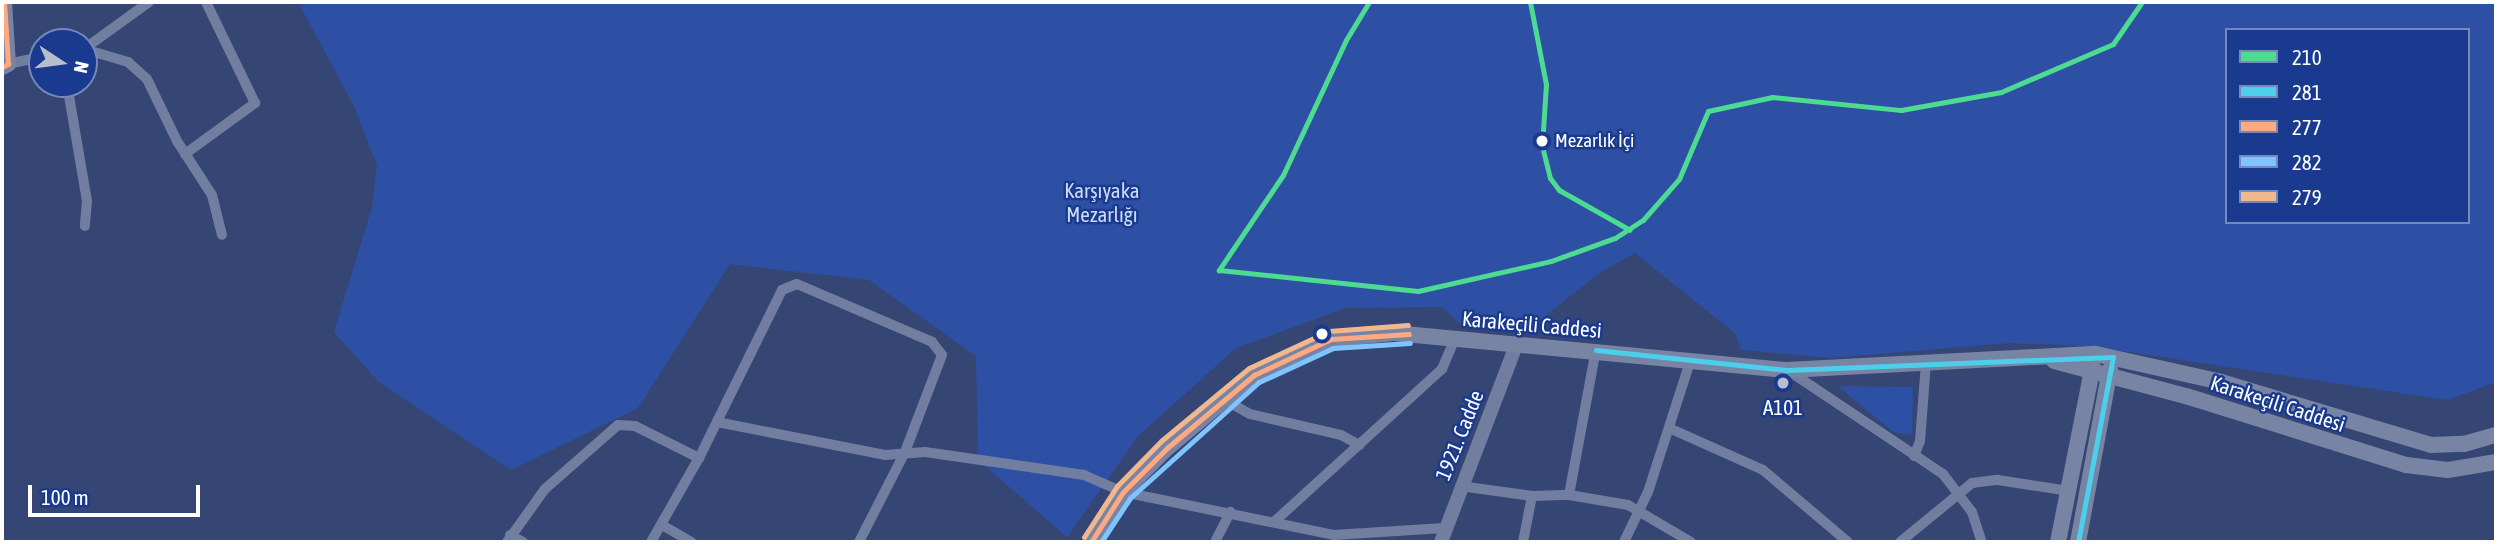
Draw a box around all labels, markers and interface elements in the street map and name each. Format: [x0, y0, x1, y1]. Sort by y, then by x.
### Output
north arrow [28, 28, 98, 98]
legend [2225, 28, 2470, 224]
text: 210 [2292, 45, 2322, 69]
text: N [70, 59, 93, 75]
text: 281 [2292, 80, 2322, 104]
text: 277 [2292, 115, 2322, 139]
place label: Mezarlık İçi [1555, 130, 1634, 152]
marker: Mezarlık İçi [1535, 134, 1549, 148]
text: 282 [2292, 150, 2322, 174]
park label: Karşıyaka Mezarlığı [1064, 177, 1140, 227]
text: 279 [2292, 185, 2322, 209]
street label: Karakeçili Caddesi [1461, 305, 1603, 343]
unlabelled marker [1315, 327, 1329, 341]
street label: Karakeçili Caddesi [2207, 369, 2349, 437]
marker: A101 [1775, 375, 1791, 391]
street label: 1921. Cadde [1430, 386, 1488, 484]
place label: A101 [1763, 394, 1803, 420]
scale bar [32, 470, 203, 514]
text: 100 m [41, 485, 89, 509]

